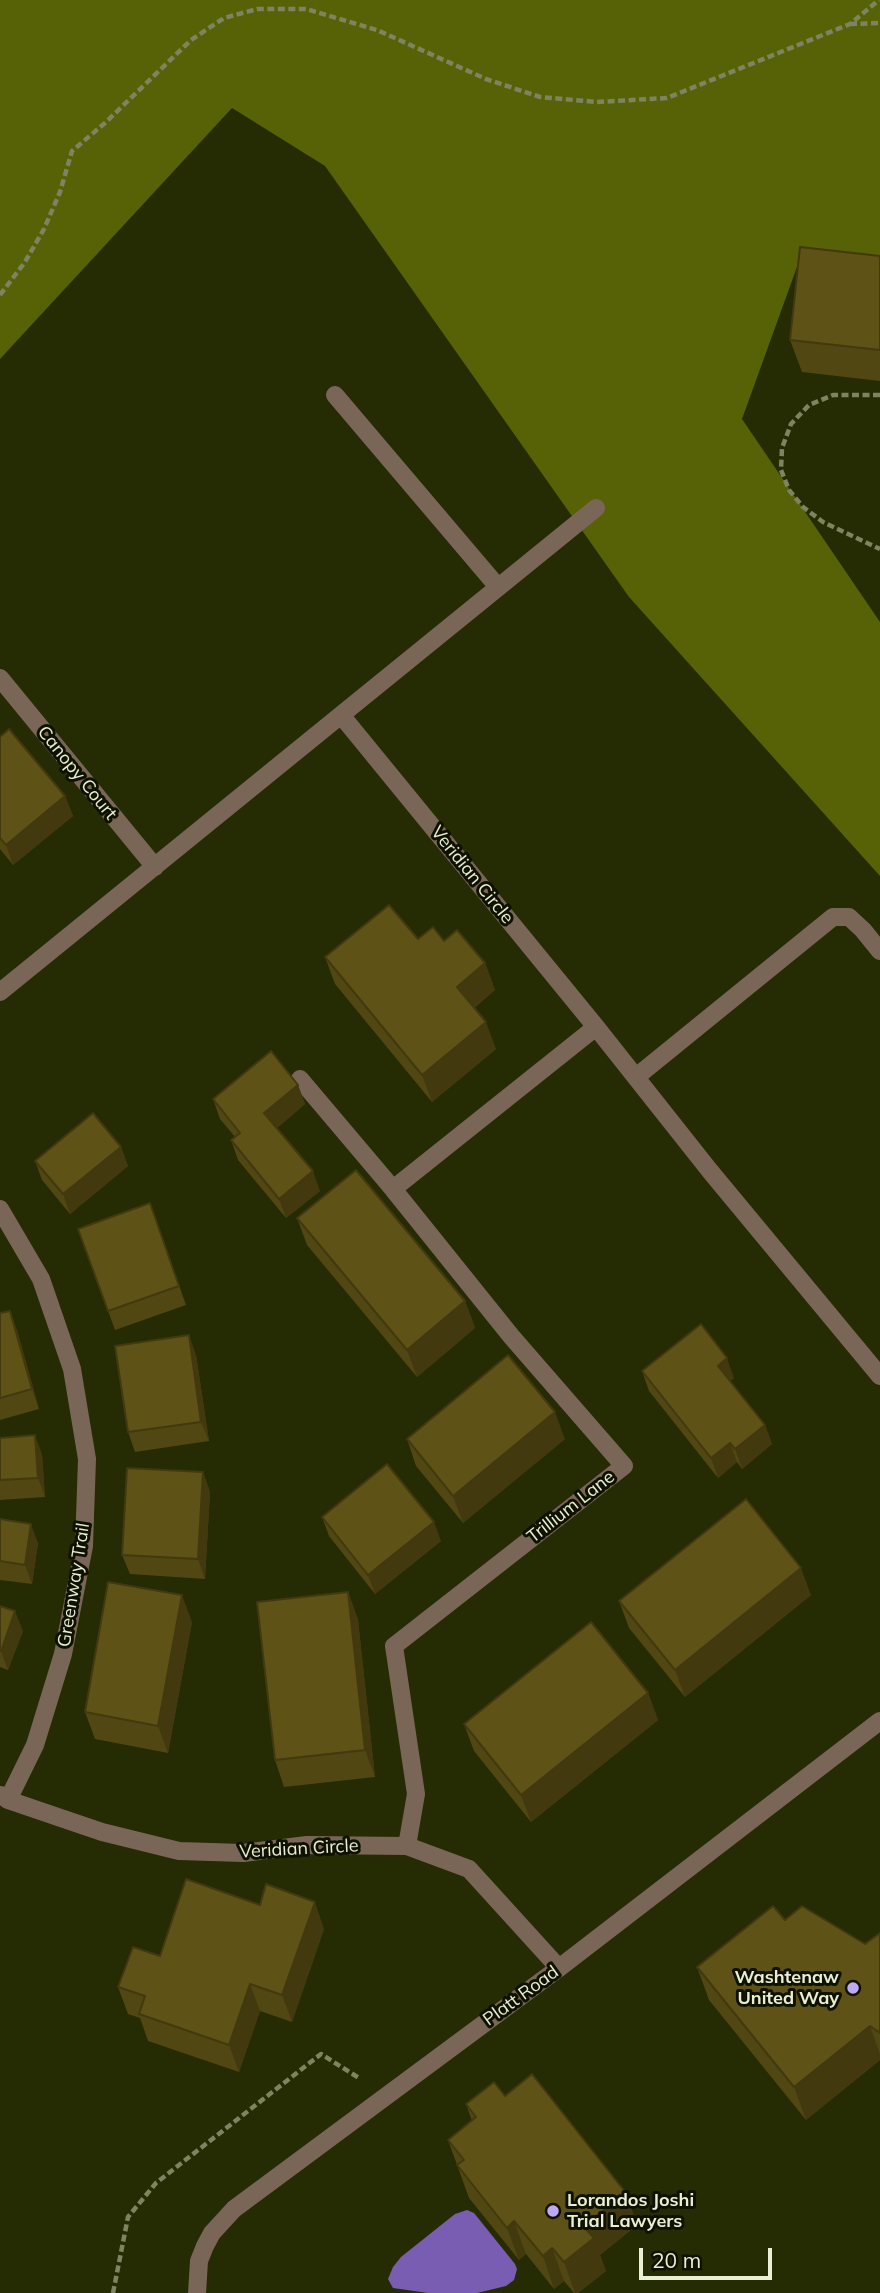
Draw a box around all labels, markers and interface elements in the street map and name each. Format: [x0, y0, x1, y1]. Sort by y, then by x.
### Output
street label: Canopy Court [33, 722, 121, 824]
street label: Veridian Circle [426, 822, 518, 928]
street label: Trillium Lane [523, 1466, 619, 1548]
street label: Greenway Trail [54, 1521, 94, 1649]
street label: Veridian Circle [239, 1835, 359, 1863]
street label: Platt Road [479, 1961, 563, 2031]
place label: Washtenaw United Way [734, 1967, 839, 2010]
marker: Washtenaw United Way [845, 1980, 861, 1996]
place label: Lorandos Joshi Trial Lawyers [567, 2190, 694, 2232]
marker: Lorandos Joshi Trial Lawyers [545, 2203, 561, 2219]
scale bar [642, 2234, 775, 2278]
text: 20 m [652, 2247, 701, 2273]

